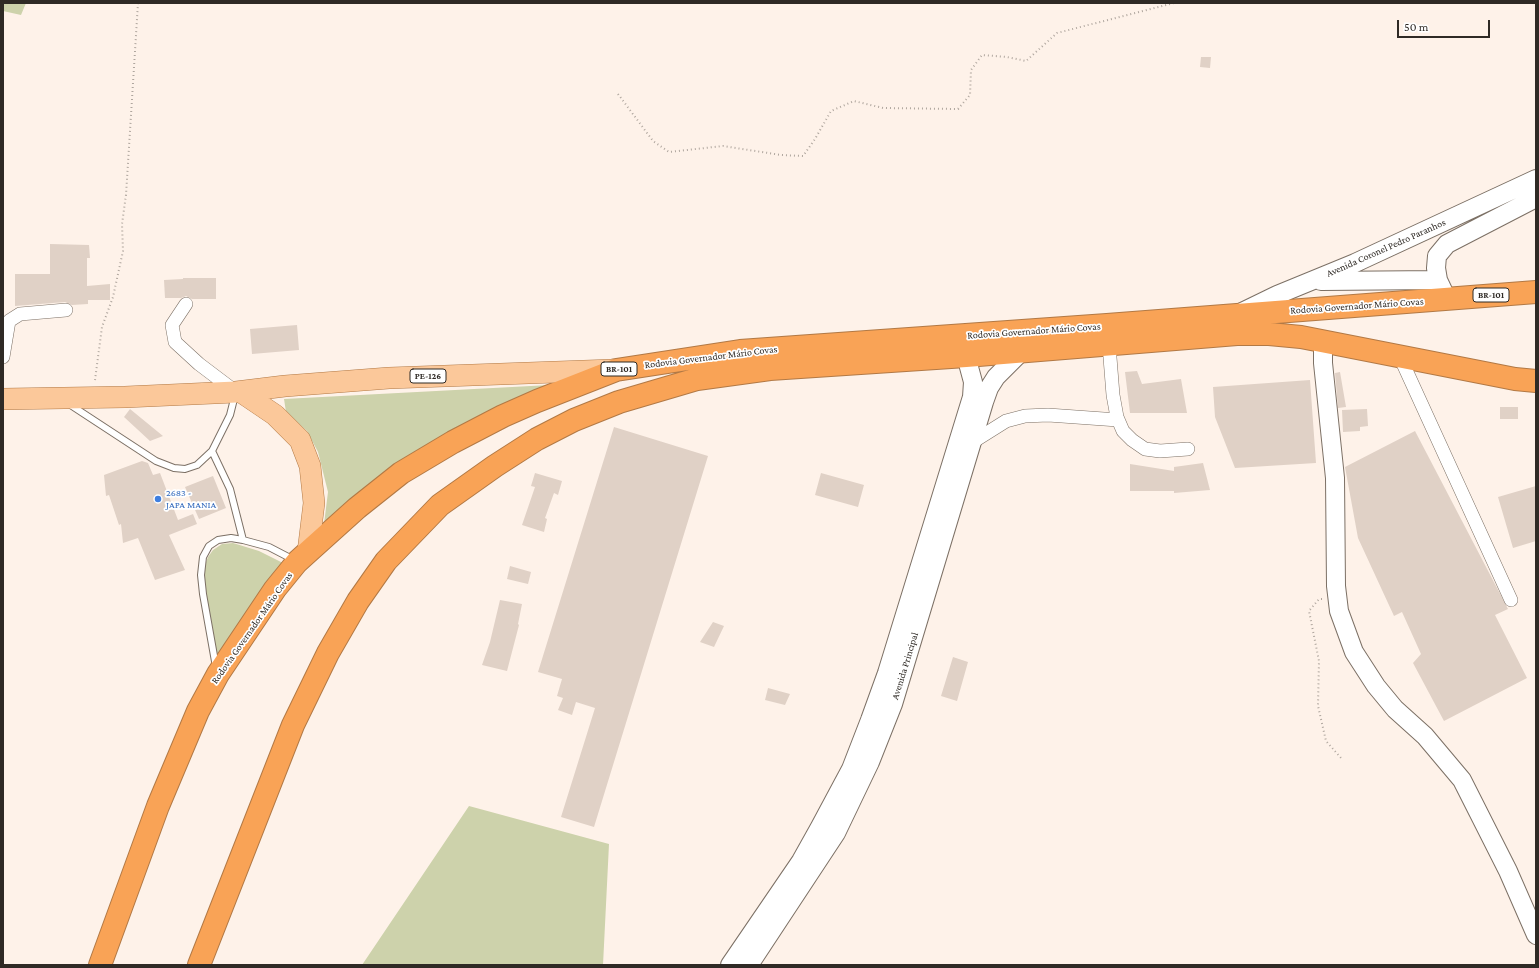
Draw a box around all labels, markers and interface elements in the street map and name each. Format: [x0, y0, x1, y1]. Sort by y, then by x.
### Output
scale bar [1399, 12, 1492, 38]
text: 50 m [1404, 20, 1428, 34]
street label: Avenida Coronel Pedro Paranhos [1325, 216, 1447, 280]
road number: BR-101 [1473, 288, 1509, 302]
street label: Rodovia Governador Mário Covas [1290, 295, 1424, 317]
street label: Rodovia Governador Mário Covas [967, 320, 1101, 342]
street label: Rodovia Governador Mário Covas [644, 343, 778, 371]
road number: BR-101 [601, 362, 637, 376]
road number: PE-126 [410, 369, 446, 383]
place label: 2683 - JAPA MANIA [166, 487, 216, 510]
marker: 2683 - JAPA MANIA [153, 494, 163, 504]
street label: Rodovia Governador Mário Covas [209, 570, 295, 686]
street label: Avenida Principal [889, 631, 921, 701]

